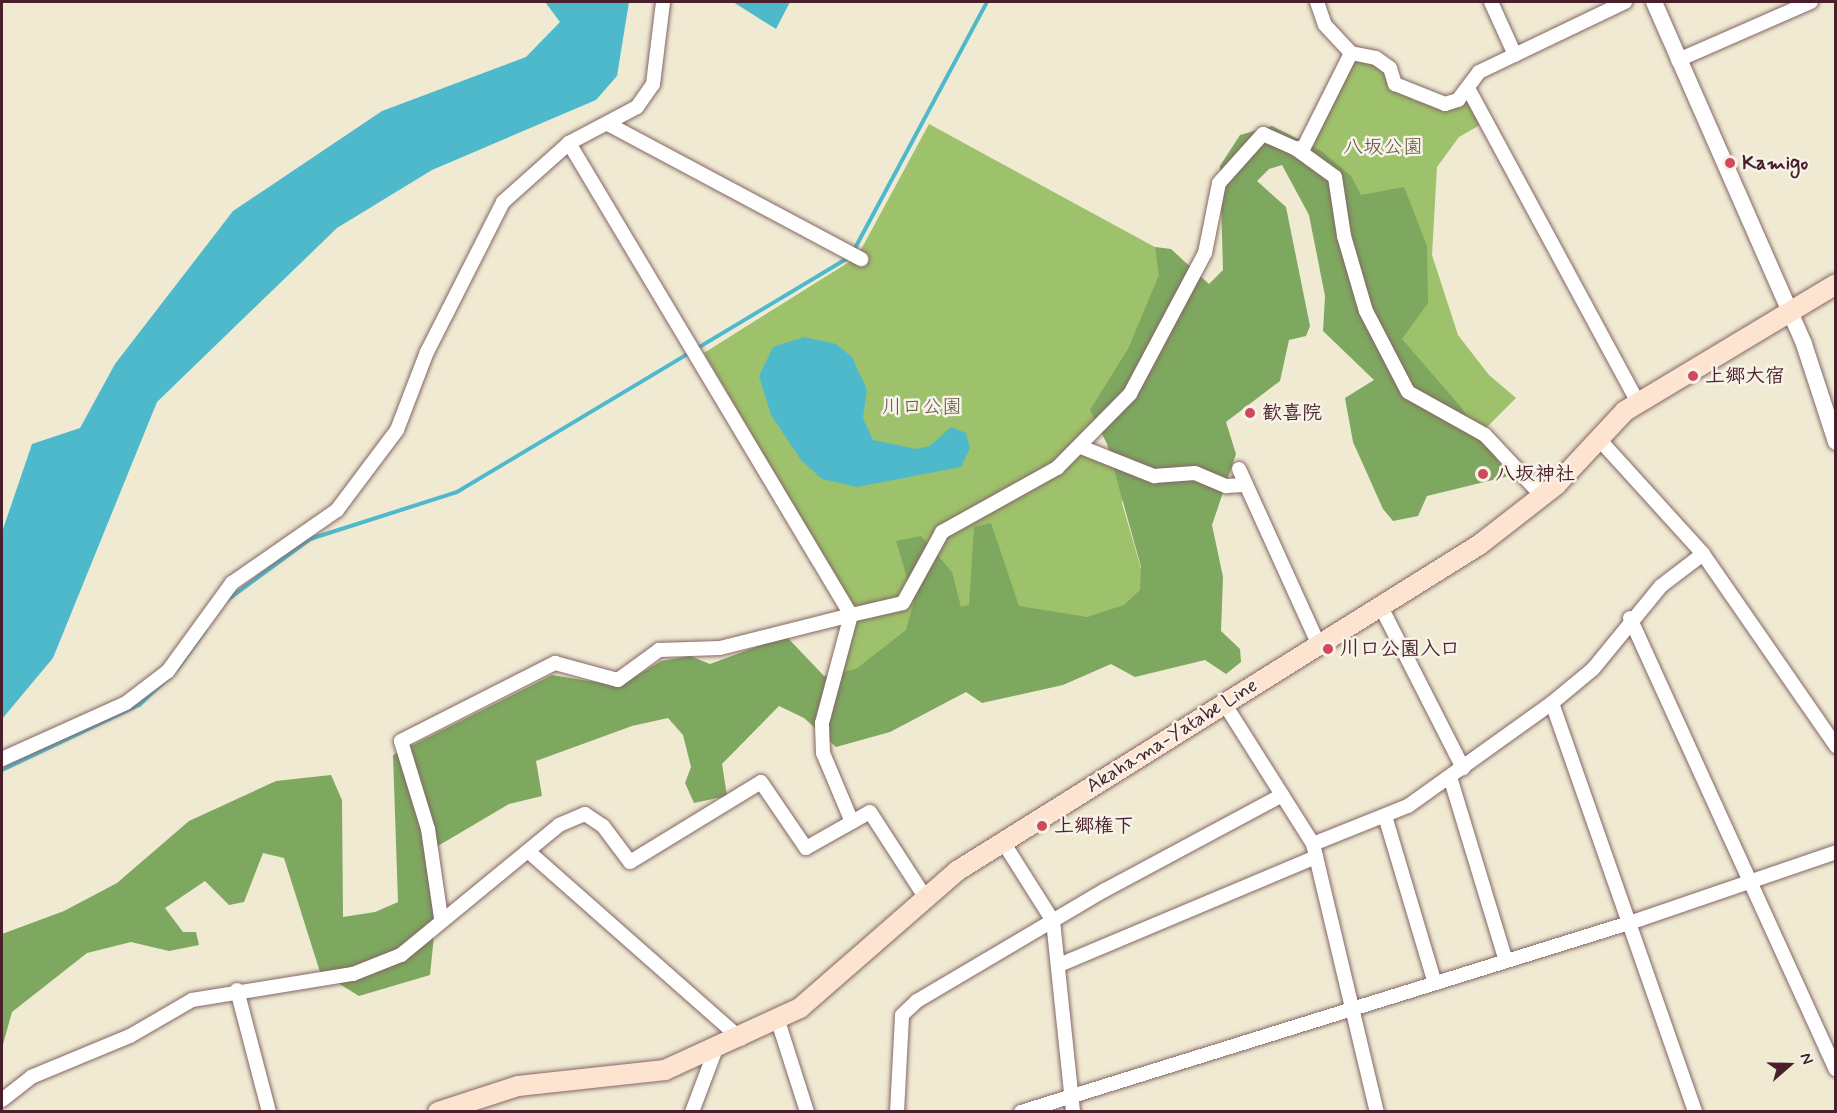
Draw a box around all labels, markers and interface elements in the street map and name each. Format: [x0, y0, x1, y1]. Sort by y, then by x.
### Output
park label: 八坂公園 [1343, 135, 1423, 159]
place label: Kamigo [1742, 151, 1808, 175]
marker: Kamigo [1723, 156, 1737, 170]
place label: 上郷大宿 [1705, 364, 1785, 388]
marker: 上郷大宿 [1686, 369, 1700, 383]
park label: 川口公園 [882, 395, 962, 419]
place label: 歓喜院 [1262, 401, 1322, 425]
marker: 歓喜院 [1243, 406, 1257, 420]
place label: 八坂神社 [1495, 462, 1575, 486]
marker: 八坂神社 [1476, 467, 1490, 481]
place label: 川口公園入口 [1340, 637, 1460, 661]
marker: 川口公園入口 [1321, 642, 1335, 656]
street label: Akahama-Yatabe Line [1082, 674, 1262, 798]
place label: 上郷権下 [1054, 814, 1134, 838]
marker: 上郷権下 [1035, 819, 1049, 833]
north arrow [1759, 1035, 1819, 1095]
text: N [1795, 1050, 1818, 1067]

